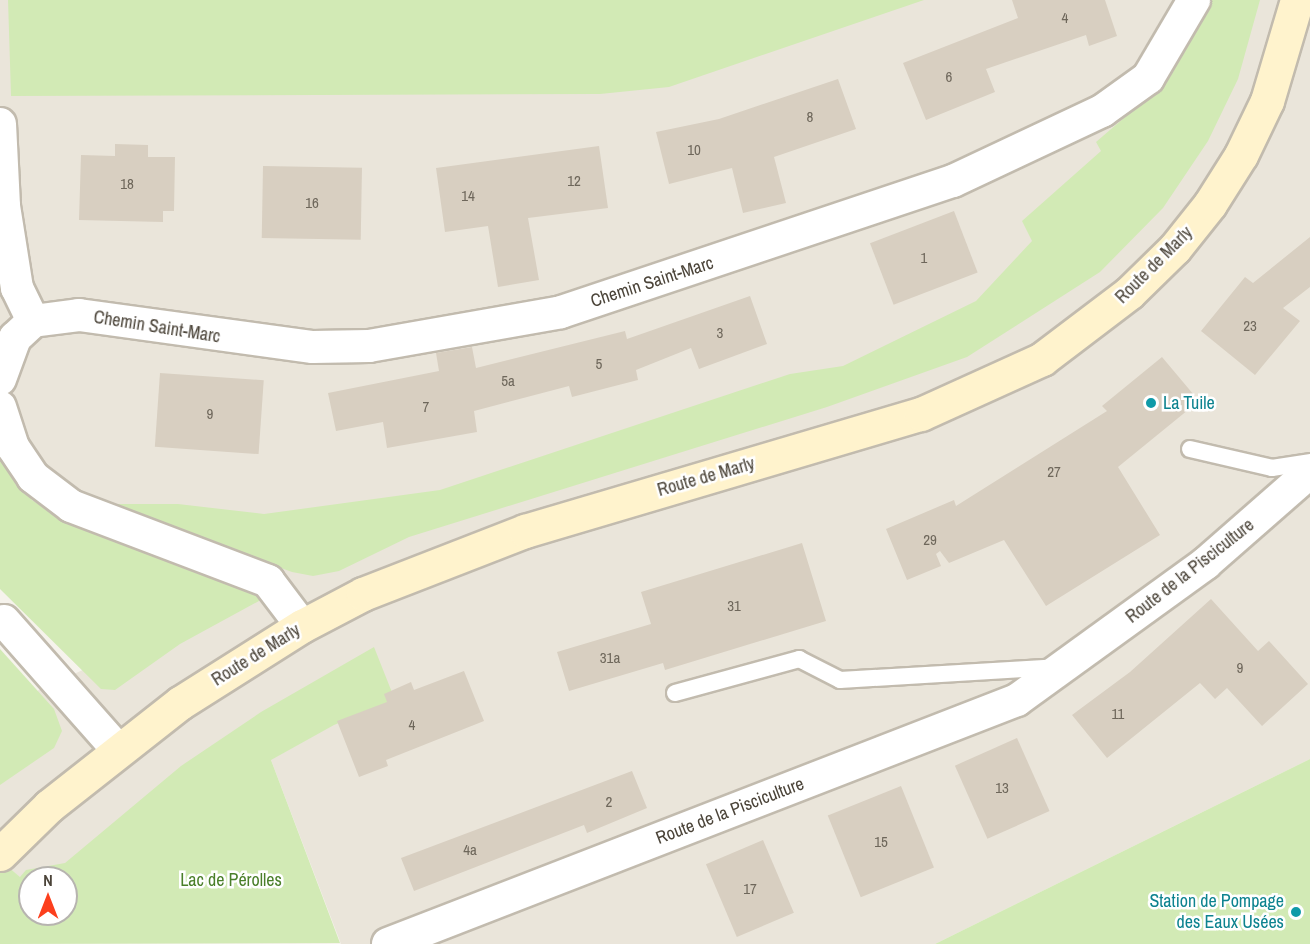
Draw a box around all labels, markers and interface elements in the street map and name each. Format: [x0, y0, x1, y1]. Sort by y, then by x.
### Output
house number: 4 [1062, 9, 1068, 27]
house number: 6 [946, 68, 952, 86]
house number: 8 [807, 108, 813, 126]
house number: 10 [687, 141, 701, 159]
house number: 12 [567, 172, 581, 190]
house number: 18 [120, 175, 134, 193]
house number: 14 [461, 187, 475, 205]
house number: 16 [305, 194, 319, 212]
street label: Route de Marly [1111, 222, 1197, 308]
house number: 1 [921, 249, 927, 267]
street label: Chemin Saint-Marc [588, 252, 716, 312]
street label: Chemin Saint-Marc [92, 306, 222, 348]
house number: 23 [1243, 317, 1257, 335]
house number: 3 [717, 324, 723, 342]
house number: 5 [596, 355, 602, 373]
house number: 5a [501, 372, 515, 390]
place label: La Tuile [1163, 392, 1215, 414]
marker: La Tuile [1144, 396, 1158, 410]
house number: 7 [423, 398, 429, 416]
house number: 9 [207, 405, 213, 423]
street label: Route de Marly [655, 453, 757, 501]
house number: 27 [1047, 463, 1061, 481]
street label: Route de la Pisciculture [1122, 514, 1258, 628]
house number: 29 [923, 531, 937, 549]
house number: 31 [727, 597, 741, 615]
street label: Route de Marly [208, 619, 304, 691]
house number: 31a [600, 649, 620, 667]
house number: 9 [1237, 659, 1243, 677]
house number: 11 [1112, 705, 1124, 723]
house number: 4 [409, 716, 415, 734]
street label: Route de la Pisciculture [653, 773, 807, 849]
house number: 13 [995, 779, 1009, 797]
house number: 2 [606, 793, 612, 811]
house number: 15 [874, 833, 888, 851]
house number: 4a [463, 841, 477, 859]
north arrow [18, 866, 78, 926]
text: N [43, 869, 53, 891]
park label: Lac de Pérolles [180, 869, 282, 891]
house number: 17 [743, 880, 757, 898]
place label: Station de Pompage des Eaux Usées [1149, 891, 1284, 934]
marker: Station de Pompage des Eaux Usées [1289, 905, 1303, 919]

